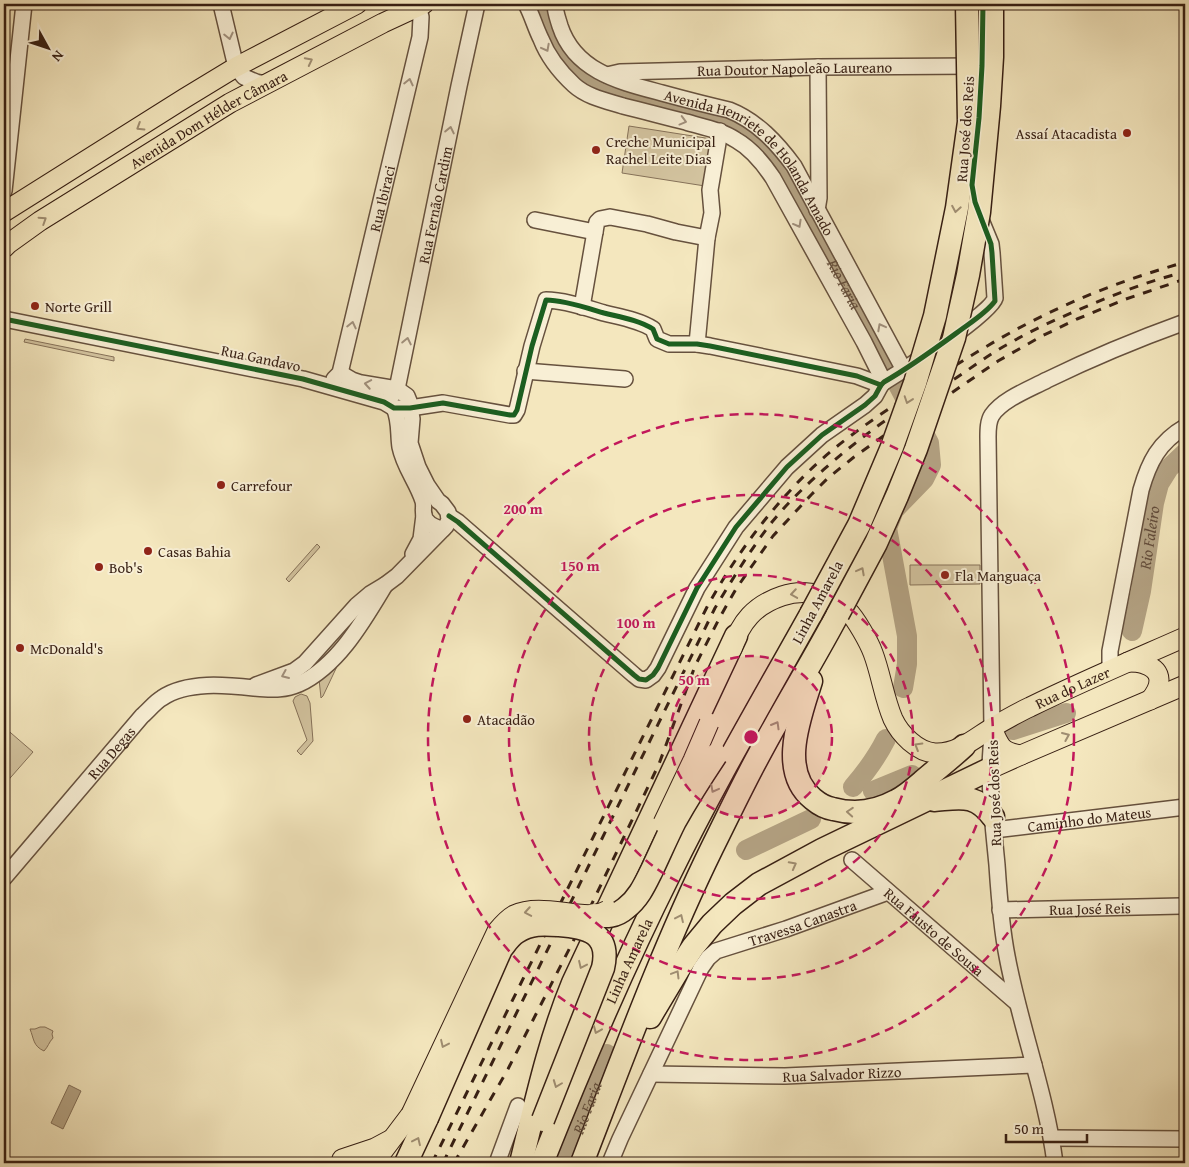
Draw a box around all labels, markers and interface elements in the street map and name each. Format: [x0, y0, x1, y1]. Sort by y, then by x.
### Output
north arrow [22, 22, 72, 72]
one-way arrow [223, 31, 233, 40]
one-way arrow [539, 43, 549, 52]
text: N [47, 46, 69, 67]
street label: Rua Doutor Napoleão Laureano [697, 56, 893, 81]
one-way arrow [304, 57, 313, 67]
street label: Avenida Dom Hélder Câmara [126, 64, 291, 173]
street label: Rua José dos Reis [951, 75, 979, 183]
one-way arrow [403, 78, 414, 87]
street label: Avenida Henriete de Holanda Amado [662, 84, 840, 239]
one-way arrow [678, 116, 687, 126]
one-way arrow [136, 120, 145, 130]
place label: Assaí Atacadista [1016, 123, 1117, 144]
one-way arrow [444, 126, 455, 135]
marker: Assaí Atacadista [1121, 127, 1133, 139]
place label: Creche Municipal Rachel Leite Dias [606, 131, 716, 169]
street label: Rua Fernão Cardim [412, 143, 457, 265]
marker: Creche Municipal Rachel Leite Dias [590, 144, 602, 156]
street label: Rua Ibiraci [364, 163, 400, 234]
one-way arrow [952, 205, 962, 213]
one-way arrow [38, 216, 47, 226]
one-way arrow [792, 219, 802, 228]
water label: Rio Faria [821, 254, 868, 314]
place label: Norte Grill [45, 296, 112, 317]
marker: Norte Grill [29, 300, 41, 312]
one-way arrow [346, 322, 356, 330]
one-way arrow [877, 324, 887, 333]
one-way arrow [401, 336, 412, 345]
street label: Rua Gandavo [219, 339, 303, 377]
one-way arrow [363, 379, 372, 389]
one-way arrow [904, 396, 914, 404]
place label: Carrefour [231, 475, 292, 496]
marker: Carrefour [215, 479, 227, 491]
text: 200 m [503, 498, 543, 519]
water label: Rio Faleiro [1132, 504, 1165, 572]
place label: Casas Bahia [158, 541, 231, 562]
marker: Casas Bahia [142, 545, 154, 557]
text: 150 m [560, 555, 600, 576]
place label: Bob's [109, 557, 143, 578]
street label: Linha Amarela [786, 557, 848, 647]
marker: Bob's [93, 561, 105, 573]
place label: Fla Manguaça [955, 565, 1041, 586]
one-way arrow [855, 567, 865, 576]
marker: Fla Manguaça [939, 569, 951, 581]
one-way arrow [789, 588, 798, 598]
text: 100 m [616, 612, 656, 633]
place label: McDonald's [30, 638, 103, 659]
marker: McDonald's [14, 642, 26, 654]
street label: Rua do Lazer [1031, 661, 1113, 714]
one-way arrow [281, 668, 290, 679]
text: 50 m [678, 669, 710, 690]
place label: Atacadão [477, 709, 535, 730]
marker: Atacadão [461, 713, 473, 725]
street label: Rua Degas [82, 721, 140, 784]
one-way arrow [769, 722, 779, 731]
centre of rings [742, 728, 760, 746]
one-way arrow [1061, 732, 1070, 742]
street label: Rua José dos Reis [982, 739, 1006, 847]
one-way arrow [914, 742, 923, 752]
one-way arrow [710, 784, 720, 793]
street label: Caminho do Mateus [1026, 801, 1152, 836]
one-way arrow [845, 806, 853, 817]
one-way arrow [788, 862, 797, 872]
street label: Rua Fausto de Sousa [880, 882, 989, 981]
street label: Travessa Canastra [746, 894, 859, 951]
street label: Rua José Reis [1049, 897, 1131, 919]
one-way arrow [523, 907, 532, 917]
one-way arrow [673, 914, 683, 923]
street label: Linha Amarela [600, 915, 657, 1007]
one-way arrow [578, 960, 588, 969]
one-way arrow [669, 970, 679, 979]
one-way arrow [593, 1025, 604, 1034]
one-way arrow [440, 1039, 450, 1048]
street label: Rua Salvador Rizzo [782, 1060, 902, 1087]
water label: Rio Faria [566, 1078, 608, 1138]
one-way arrow [553, 1080, 563, 1088]
scale bar [1006, 1112, 1088, 1144]
text: 50 m [1014, 1118, 1045, 1139]
one-way arrow [410, 1137, 421, 1146]

